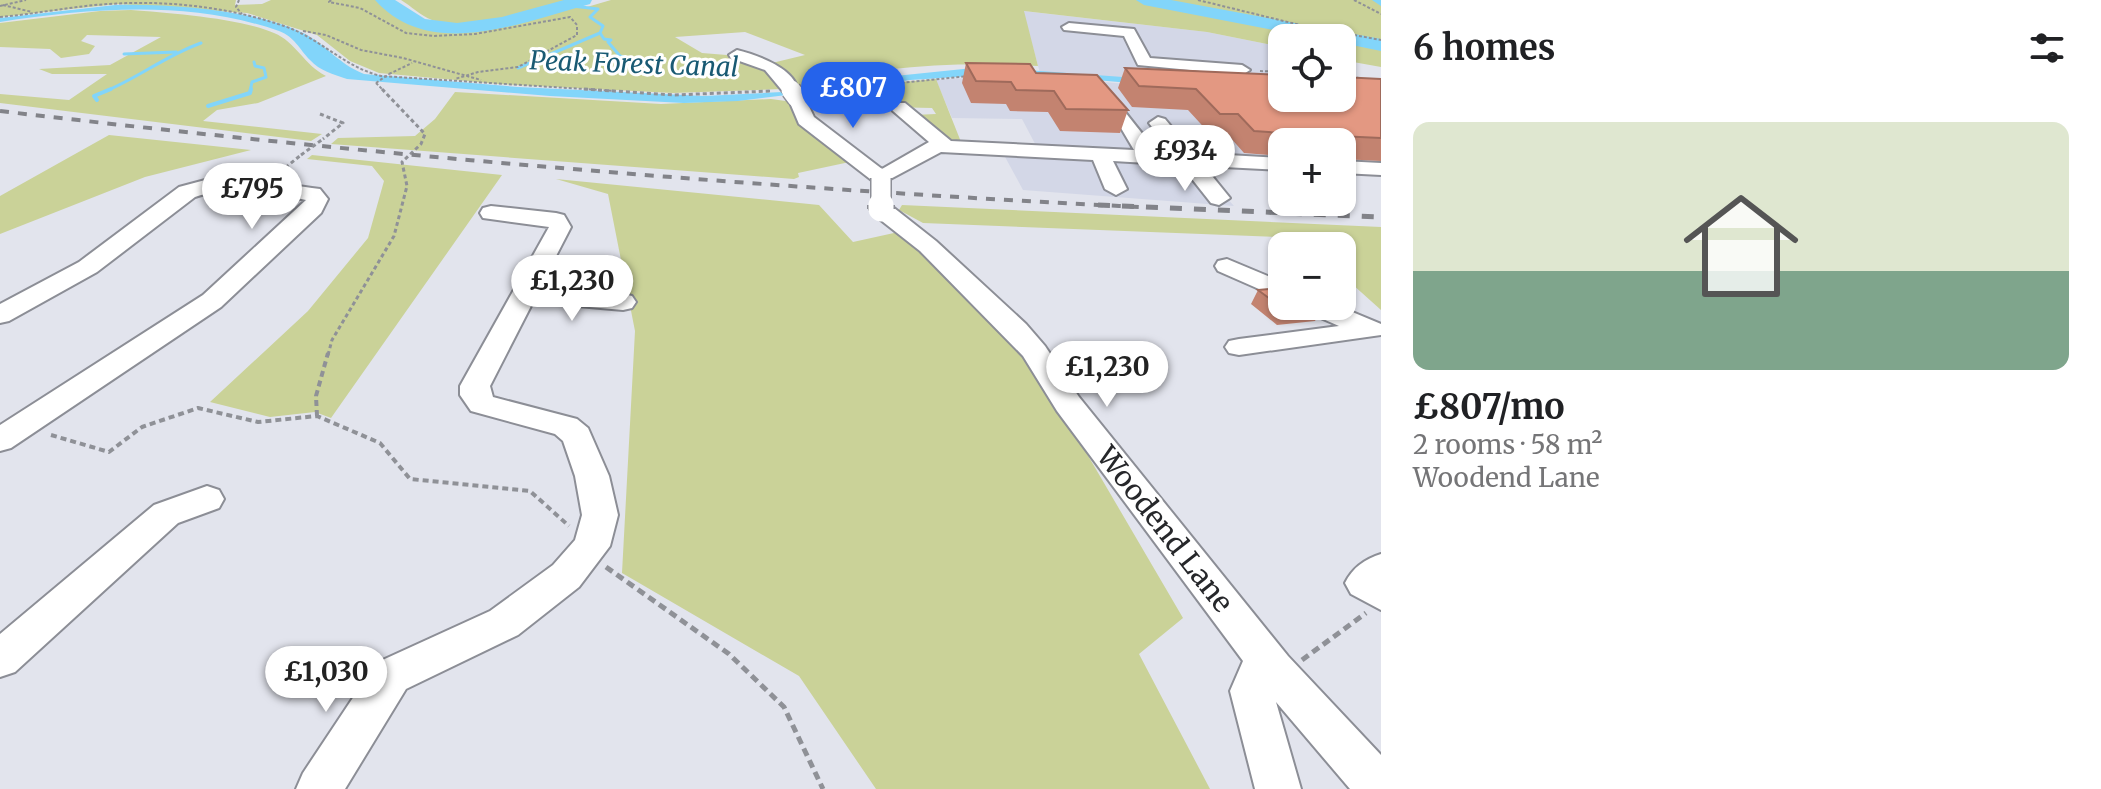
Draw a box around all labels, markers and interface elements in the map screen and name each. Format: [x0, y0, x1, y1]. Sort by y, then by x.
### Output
map controls [1268, 24, 1356, 320]
button: locate [1268, 24, 1356, 112]
icon: filters [2025, 26, 2069, 70]
text: 6 homes [1413, 27, 1555, 69]
water label: Peak Forest Canal [529, 43, 739, 84]
pin: £807 [806, 62, 900, 130]
text: £807 [819, 71, 887, 104]
pin: £934 [1138, 125, 1232, 193]
button: + [1268, 128, 1356, 216]
text: £934 [1153, 134, 1217, 167]
pin: £795 [205, 163, 299, 231]
text: £795 [220, 172, 284, 205]
icon: home [1669, 174, 1813, 318]
button: − [1268, 232, 1356, 320]
pin: £1,230 [507, 255, 637, 323]
text: £1,230 [529, 264, 615, 297]
pin: £1,230 [1042, 341, 1172, 409]
text: £1,230 [1064, 350, 1150, 383]
text: £807/mo [1413, 386, 1565, 428]
text: 2 rooms · 58 m² [1413, 428, 1602, 461]
street label: Woodend Lane [1088, 438, 1241, 619]
text: Woodend Lane [1413, 461, 1600, 494]
pin: £1,030 [261, 646, 391, 714]
text: £1,030 [283, 655, 369, 688]

